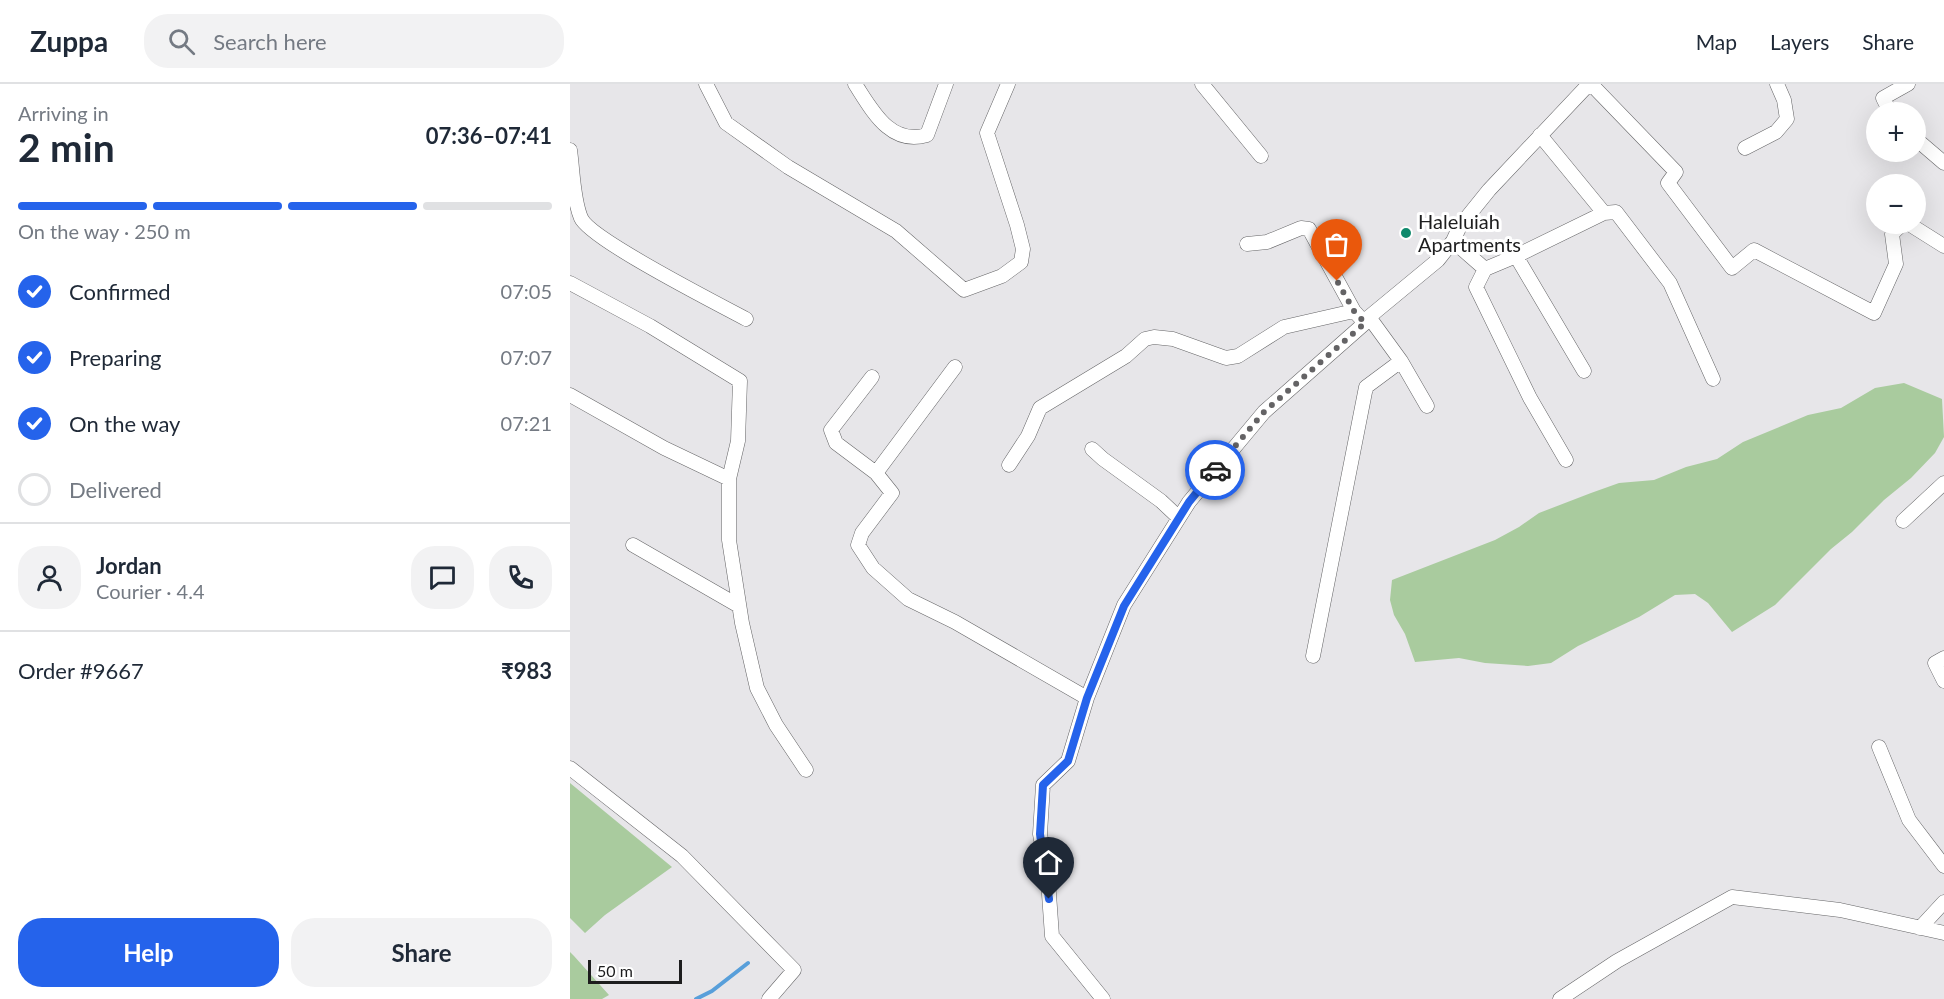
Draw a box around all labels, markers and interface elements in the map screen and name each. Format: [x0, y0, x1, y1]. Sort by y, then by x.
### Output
search box [144, 14, 564, 68]
text: Zuppa [30, 24, 108, 58]
icon: search [165, 25, 198, 58]
text: Search here [213, 28, 327, 55]
text: Map [1696, 29, 1737, 54]
text: Layers [1770, 29, 1829, 54]
text: Share [1862, 29, 1914, 54]
text: Arriving in [18, 101, 109, 125]
map controls [1866, 102, 1926, 234]
button: + [1866, 102, 1926, 162]
text: 07:36–07:41 [426, 122, 552, 149]
text: 2 min [18, 124, 115, 170]
button: − [1866, 174, 1926, 234]
place label: Haleluiah Apartments [1418, 209, 1521, 256]
text: On the way · 250 m [18, 219, 191, 243]
pin [1311, 219, 1362, 281]
marker: Haleluiah Apartments [1399, 226, 1413, 240]
icon: bag [1320, 228, 1353, 261]
icon: check [18, 275, 51, 308]
text: Confirmed [69, 278, 171, 305]
text: 07:05 [501, 279, 552, 303]
icon: check [18, 341, 51, 374]
text: Preparing [69, 344, 161, 371]
text: 07:07 [501, 345, 552, 369]
icon: check [18, 407, 51, 440]
text: On the way [69, 410, 180, 437]
text: 07:21 [501, 411, 552, 435]
courier [1185, 440, 1245, 500]
icon: car [1199, 454, 1232, 487]
text: Delivered [69, 476, 162, 503]
button: person [18, 546, 81, 609]
button: chat [411, 546, 474, 609]
button: phone [489, 546, 552, 609]
text: Jordan [96, 552, 162, 579]
text: Courier · 4.4 [96, 579, 205, 603]
text: Order #9667 [18, 657, 144, 684]
text: ₹983 [501, 657, 552, 684]
pin [1023, 837, 1074, 899]
icon: home [1032, 846, 1065, 879]
button: Help [18, 918, 279, 987]
button: Share [291, 918, 552, 987]
scale bar [588, 957, 682, 984]
text: 50 m [597, 961, 633, 980]

